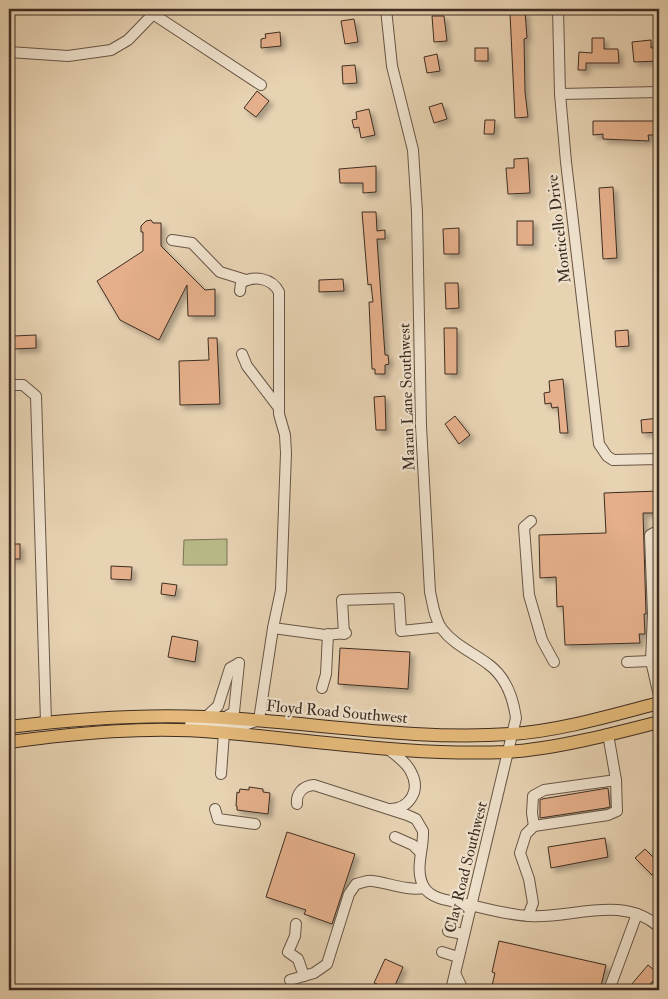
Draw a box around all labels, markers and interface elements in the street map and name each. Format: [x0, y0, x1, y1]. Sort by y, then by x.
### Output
street label: Monticello Drive [542, 173, 576, 284]
street label: Maran Lane Southwest [394, 323, 420, 471]
street label: Floyd Road Southwest [265, 696, 408, 728]
street label: Clay Road Southwest [440, 799, 492, 935]

